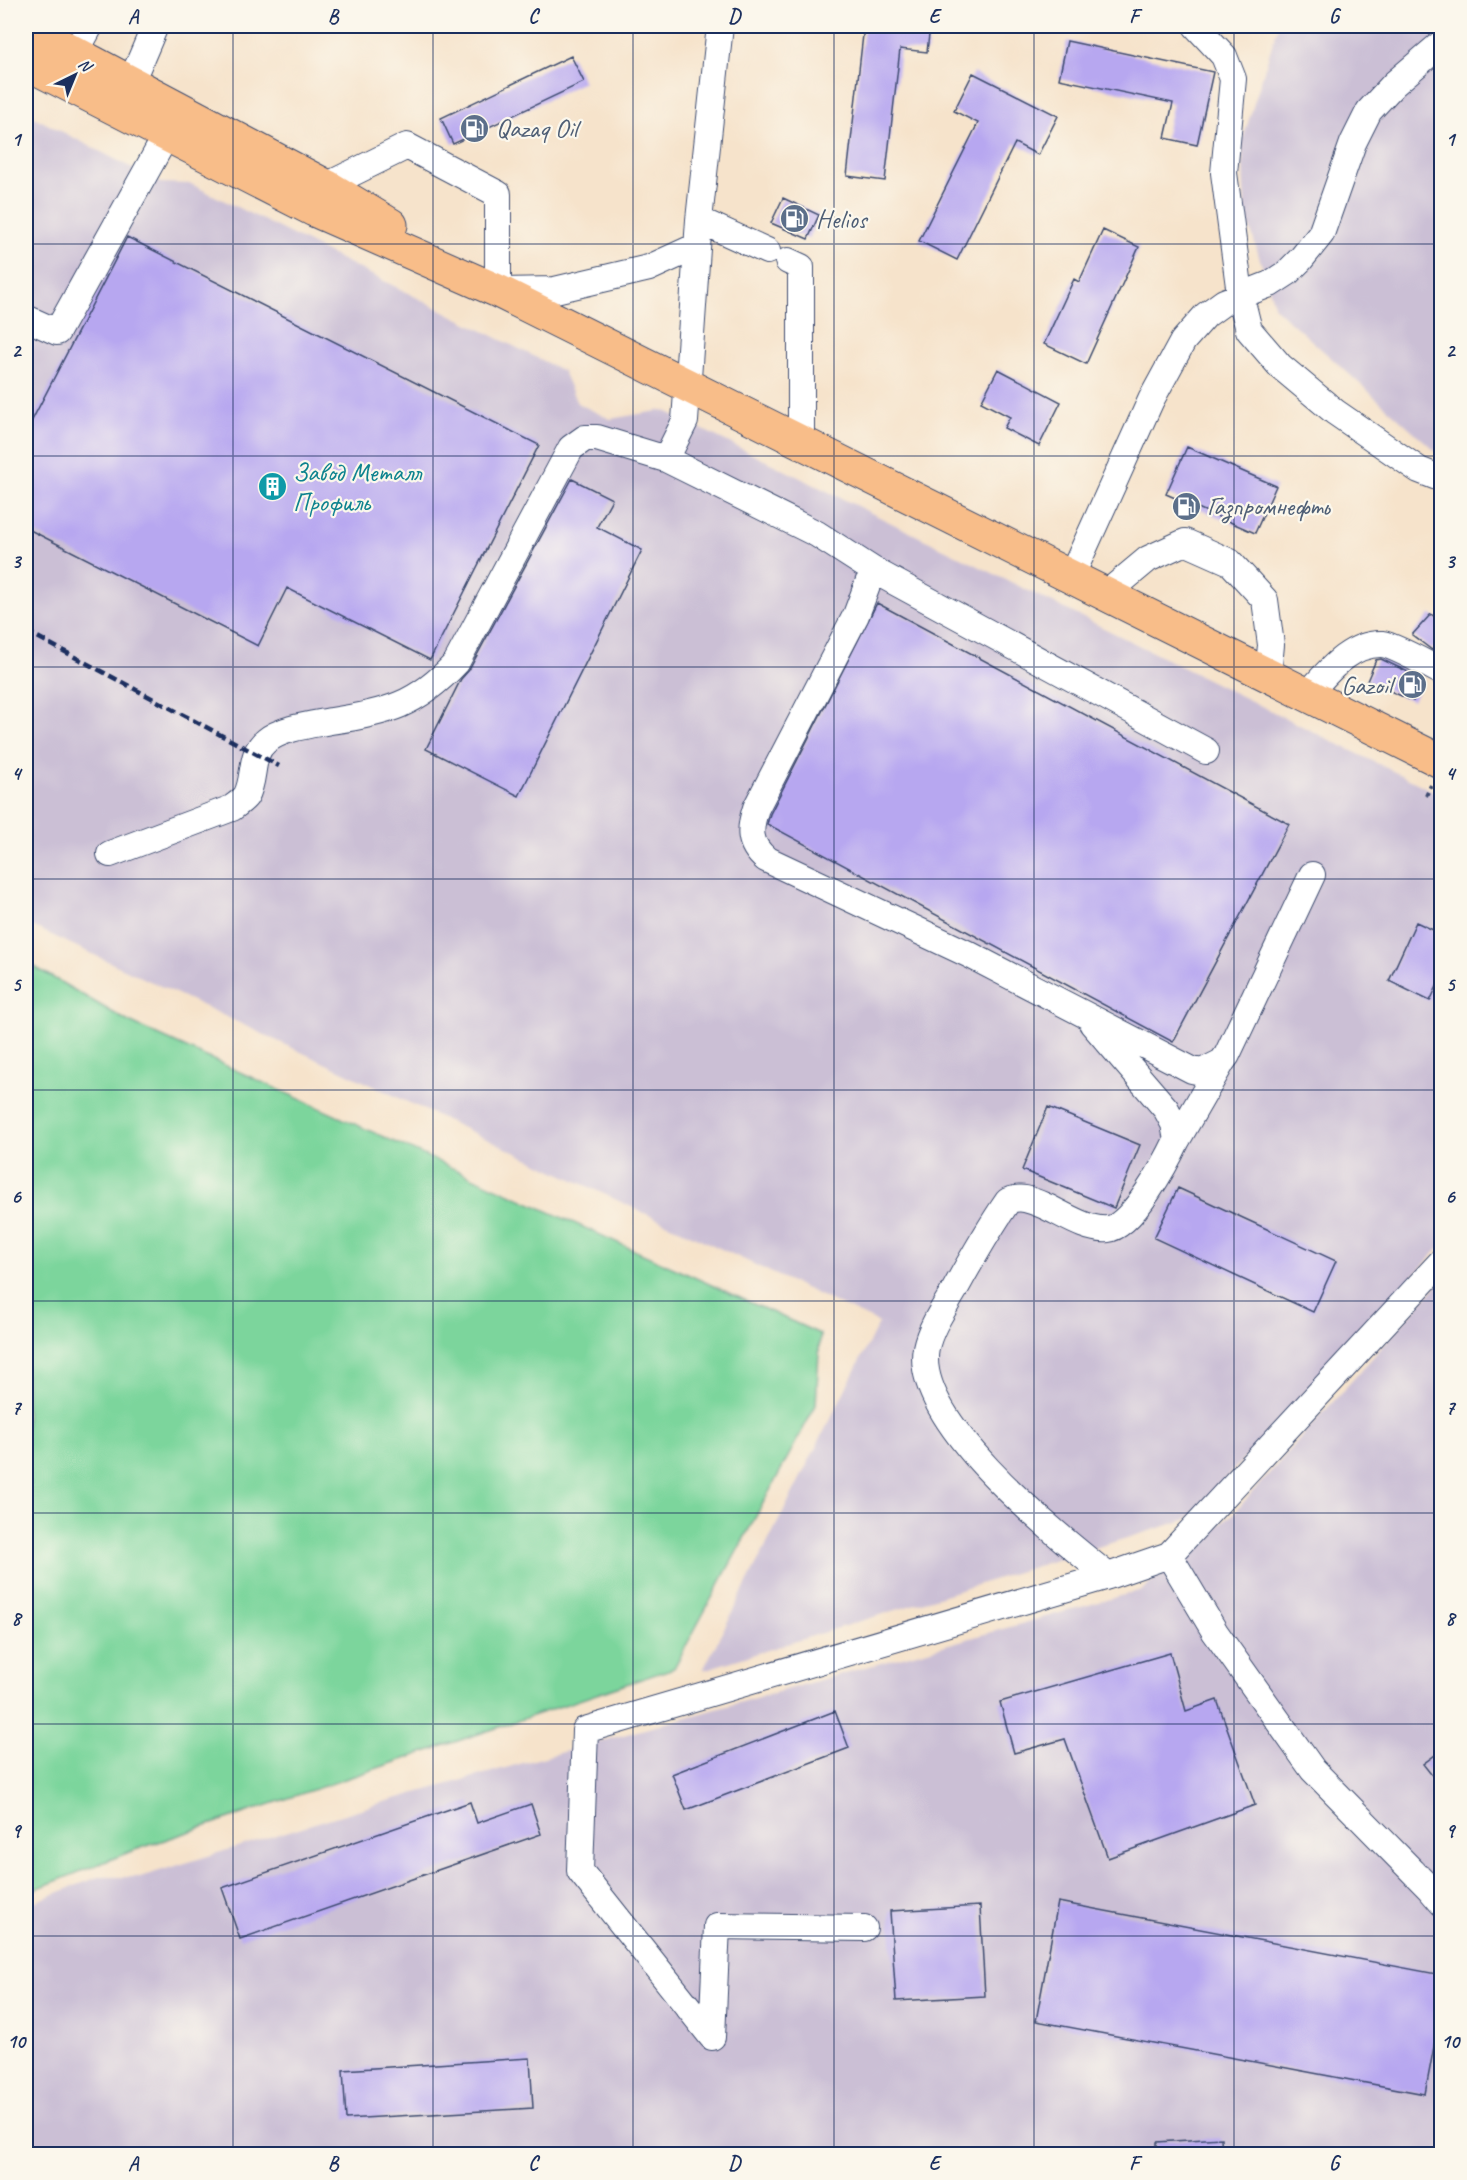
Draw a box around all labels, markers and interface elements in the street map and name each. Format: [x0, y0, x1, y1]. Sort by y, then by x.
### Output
text: A [128, 4, 140, 29]
text: B [328, 4, 340, 29]
text: C [528, 4, 540, 29]
text: D [728, 4, 742, 29]
text: E [929, 4, 943, 29]
text: F [1129, 4, 1143, 29]
text: G [1329, 4, 1342, 29]
north arrow [45, 45, 105, 105]
text: N [74, 54, 97, 78]
fuel station icon: Qazaq Oil [459, 112, 491, 144]
place label: Qazaq Oil [496, 112, 582, 145]
text: 1 [12, 127, 23, 152]
text: 1 [1446, 127, 1457, 152]
fuel station icon: Helios [779, 203, 811, 235]
place label: Helios [816, 203, 869, 236]
text: 2 [12, 338, 23, 363]
text: 2 [1446, 338, 1457, 363]
place label: Завод Металл Профиль [293, 456, 423, 519]
building icon: Завод Металл Профиль [256, 471, 288, 503]
fuel station icon: Газпромнефть [1170, 490, 1202, 522]
place label: Газпромнефть [1207, 490, 1331, 524]
text: 3 [12, 549, 23, 574]
text: 3 [1446, 549, 1457, 574]
place label: Gazoil [1341, 669, 1397, 702]
fuel station icon: Gazoil [1397, 669, 1429, 701]
text: 4 [12, 761, 24, 786]
text: 4 [1446, 761, 1458, 786]
text: 5 [12, 972, 23, 997]
text: 5 [1446, 972, 1457, 997]
text: 6 [11, 1184, 22, 1209]
text: 6 [1445, 1184, 1456, 1209]
text: 7 [12, 1395, 23, 1420]
text: 7 [1446, 1395, 1457, 1420]
text: 8 [12, 1606, 24, 1631]
text: 8 [1446, 1606, 1458, 1631]
text: 9 [12, 1818, 23, 1843]
text: 9 [1446, 1818, 1457, 1843]
text: 10 [7, 2029, 27, 2054]
text: 10 [1441, 2029, 1461, 2054]
text: A [128, 2151, 140, 2176]
text: B [328, 2151, 340, 2176]
text: C [528, 2151, 540, 2176]
text: D [728, 2151, 742, 2176]
text: E [929, 2151, 943, 2176]
text: F [1129, 2151, 1143, 2176]
text: G [1329, 2151, 1342, 2176]

